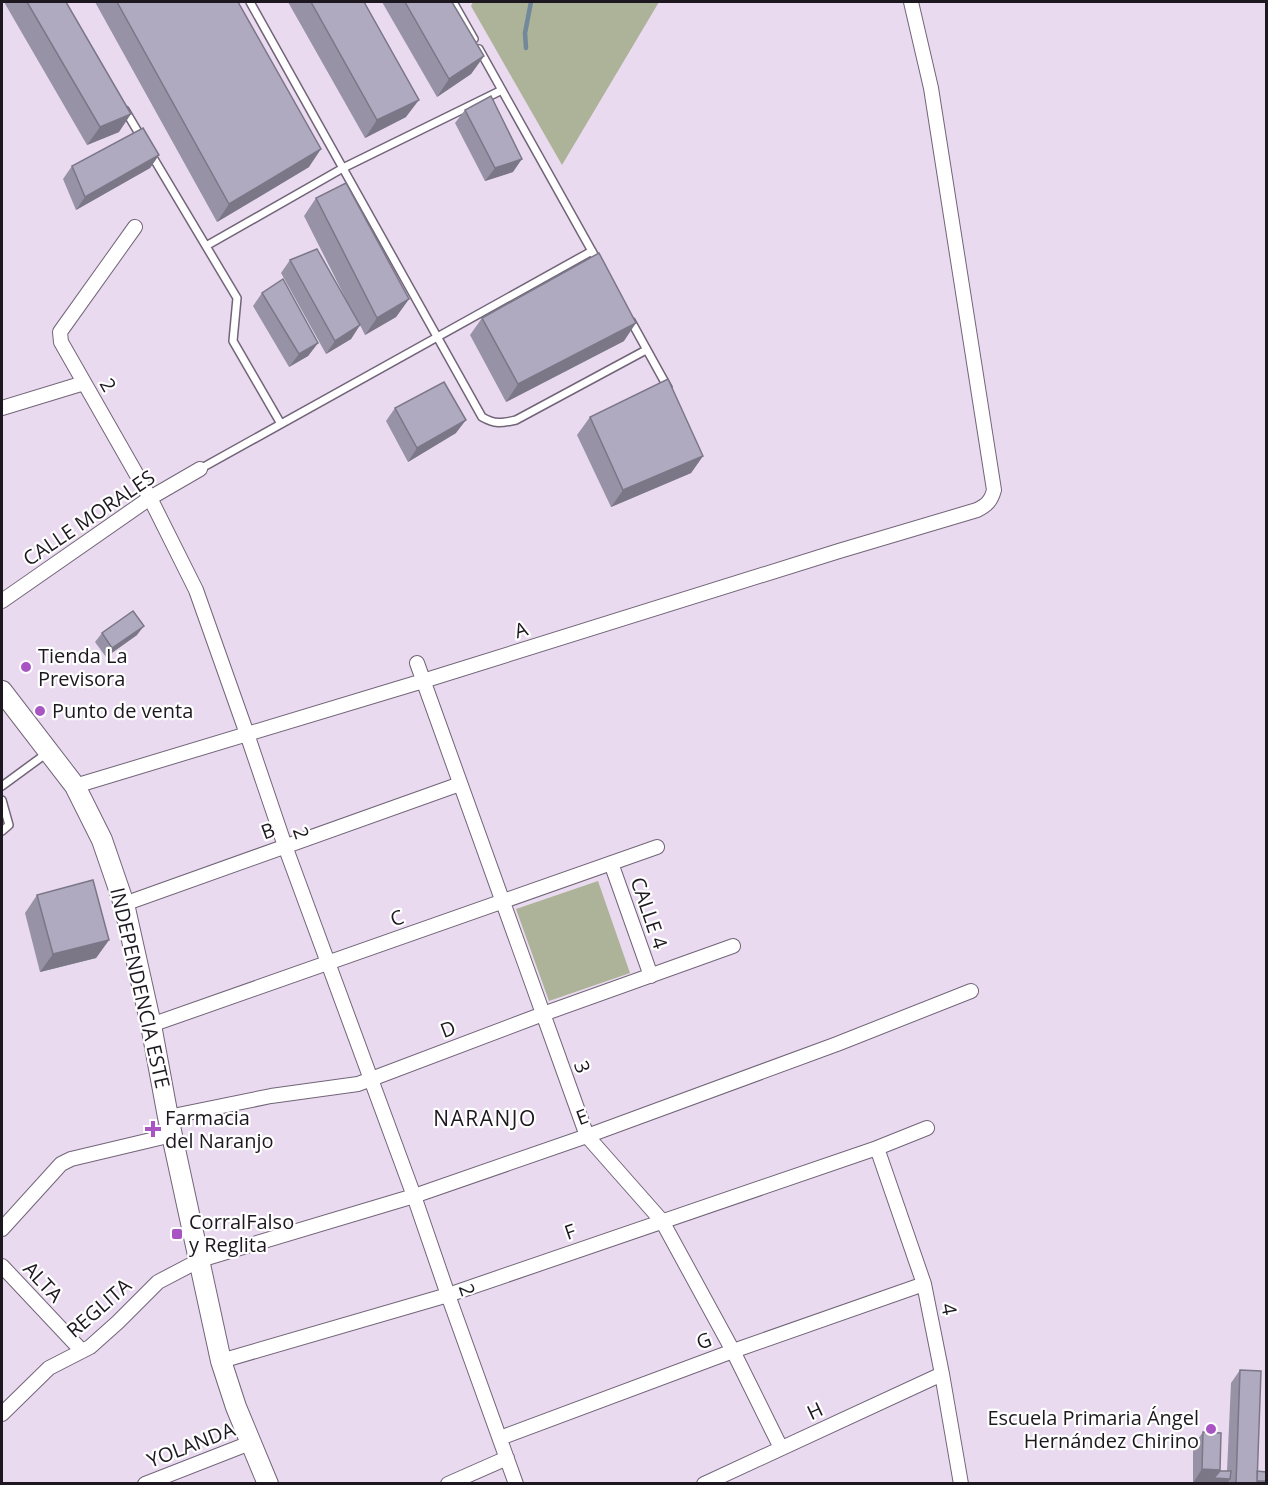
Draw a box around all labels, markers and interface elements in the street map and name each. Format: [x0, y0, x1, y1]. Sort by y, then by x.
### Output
street label: 2 [94, 373, 123, 396]
street label: CALLE MORALES [18, 463, 160, 572]
street label: A [511, 615, 531, 644]
place label: Tienda La Previsora [38, 642, 128, 692]
marker: Tienda La Previsora [19, 660, 33, 674]
place label: Punto de venta [52, 697, 193, 724]
marker: Punto de venta [33, 704, 47, 718]
street label: B [257, 816, 279, 845]
street label: 2 [287, 823, 316, 843]
street label: CALLE 4 [625, 874, 674, 953]
street label: INDEPENDENCIA ESTE [104, 885, 177, 1091]
street label: C [386, 903, 407, 932]
street label: D [436, 1013, 459, 1044]
street label: 3 [568, 1057, 597, 1077]
street label: E [572, 1102, 592, 1131]
place label: Farmacia del Naranjo [165, 1104, 274, 1154]
district label: NARANJO [433, 1104, 537, 1132]
marker: Farmacia del Naranjo [146, 1122, 160, 1136]
place label: CorralFalso y Reglita [189, 1208, 294, 1258]
street label: F [561, 1217, 579, 1246]
marker: CorralFalso y Reglita [170, 1227, 184, 1241]
street label: ALTA [18, 1255, 69, 1308]
street label: REGLITA [60, 1272, 137, 1343]
street label: 2 [453, 1280, 482, 1300]
street label: 4 [935, 1301, 964, 1318]
street label: G [692, 1325, 715, 1356]
street label: H [802, 1395, 827, 1426]
place label: Escuela Primaria Ángel Hernández Chirino [987, 1404, 1199, 1454]
street label: YOLANDA [143, 1415, 239, 1474]
marker: Escuela Primaria Ángel Hernández Chirino [1204, 1422, 1218, 1436]

